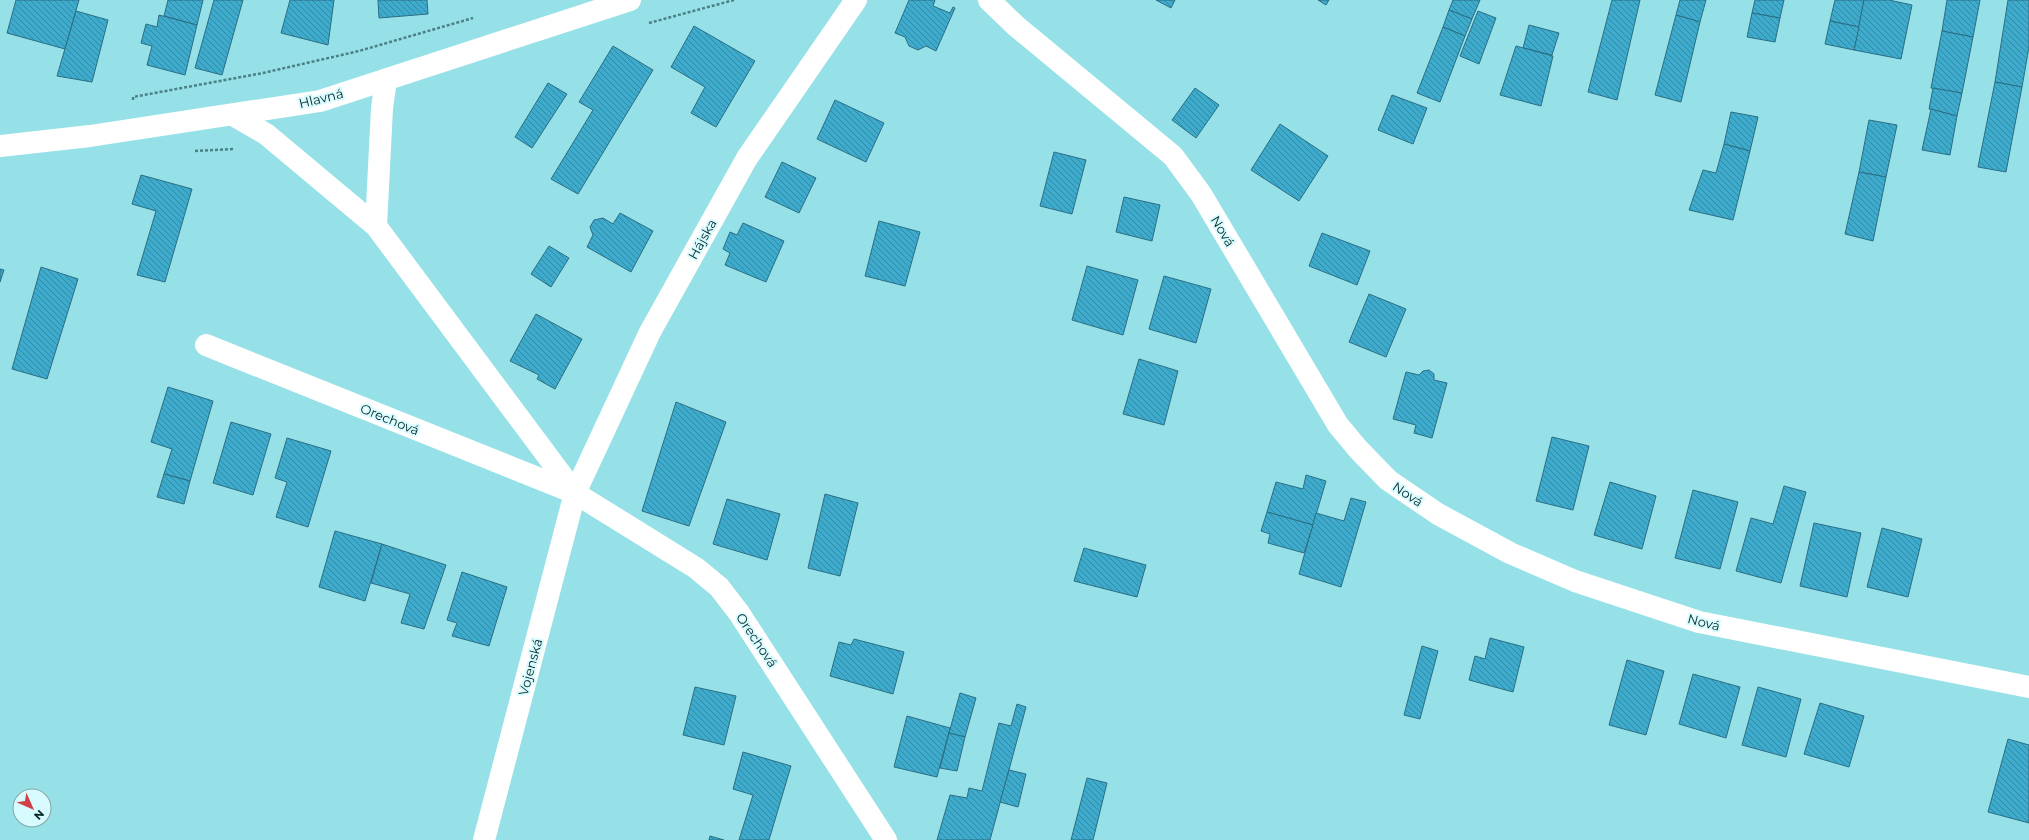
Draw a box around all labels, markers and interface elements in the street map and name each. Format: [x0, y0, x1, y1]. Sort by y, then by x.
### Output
street label: Hlavná [297, 85, 345, 111]
street label: Nová [1208, 213, 1238, 249]
street label: Hájska [684, 216, 720, 262]
street label: Orechová [358, 400, 422, 438]
street label: Nová [1390, 478, 1426, 510]
street label: Orechová [733, 610, 781, 670]
street label: Nová [1686, 610, 1722, 634]
street label: Vojenská [515, 637, 545, 697]
north arrow [12, 788, 52, 828]
text: N [31, 807, 47, 823]

